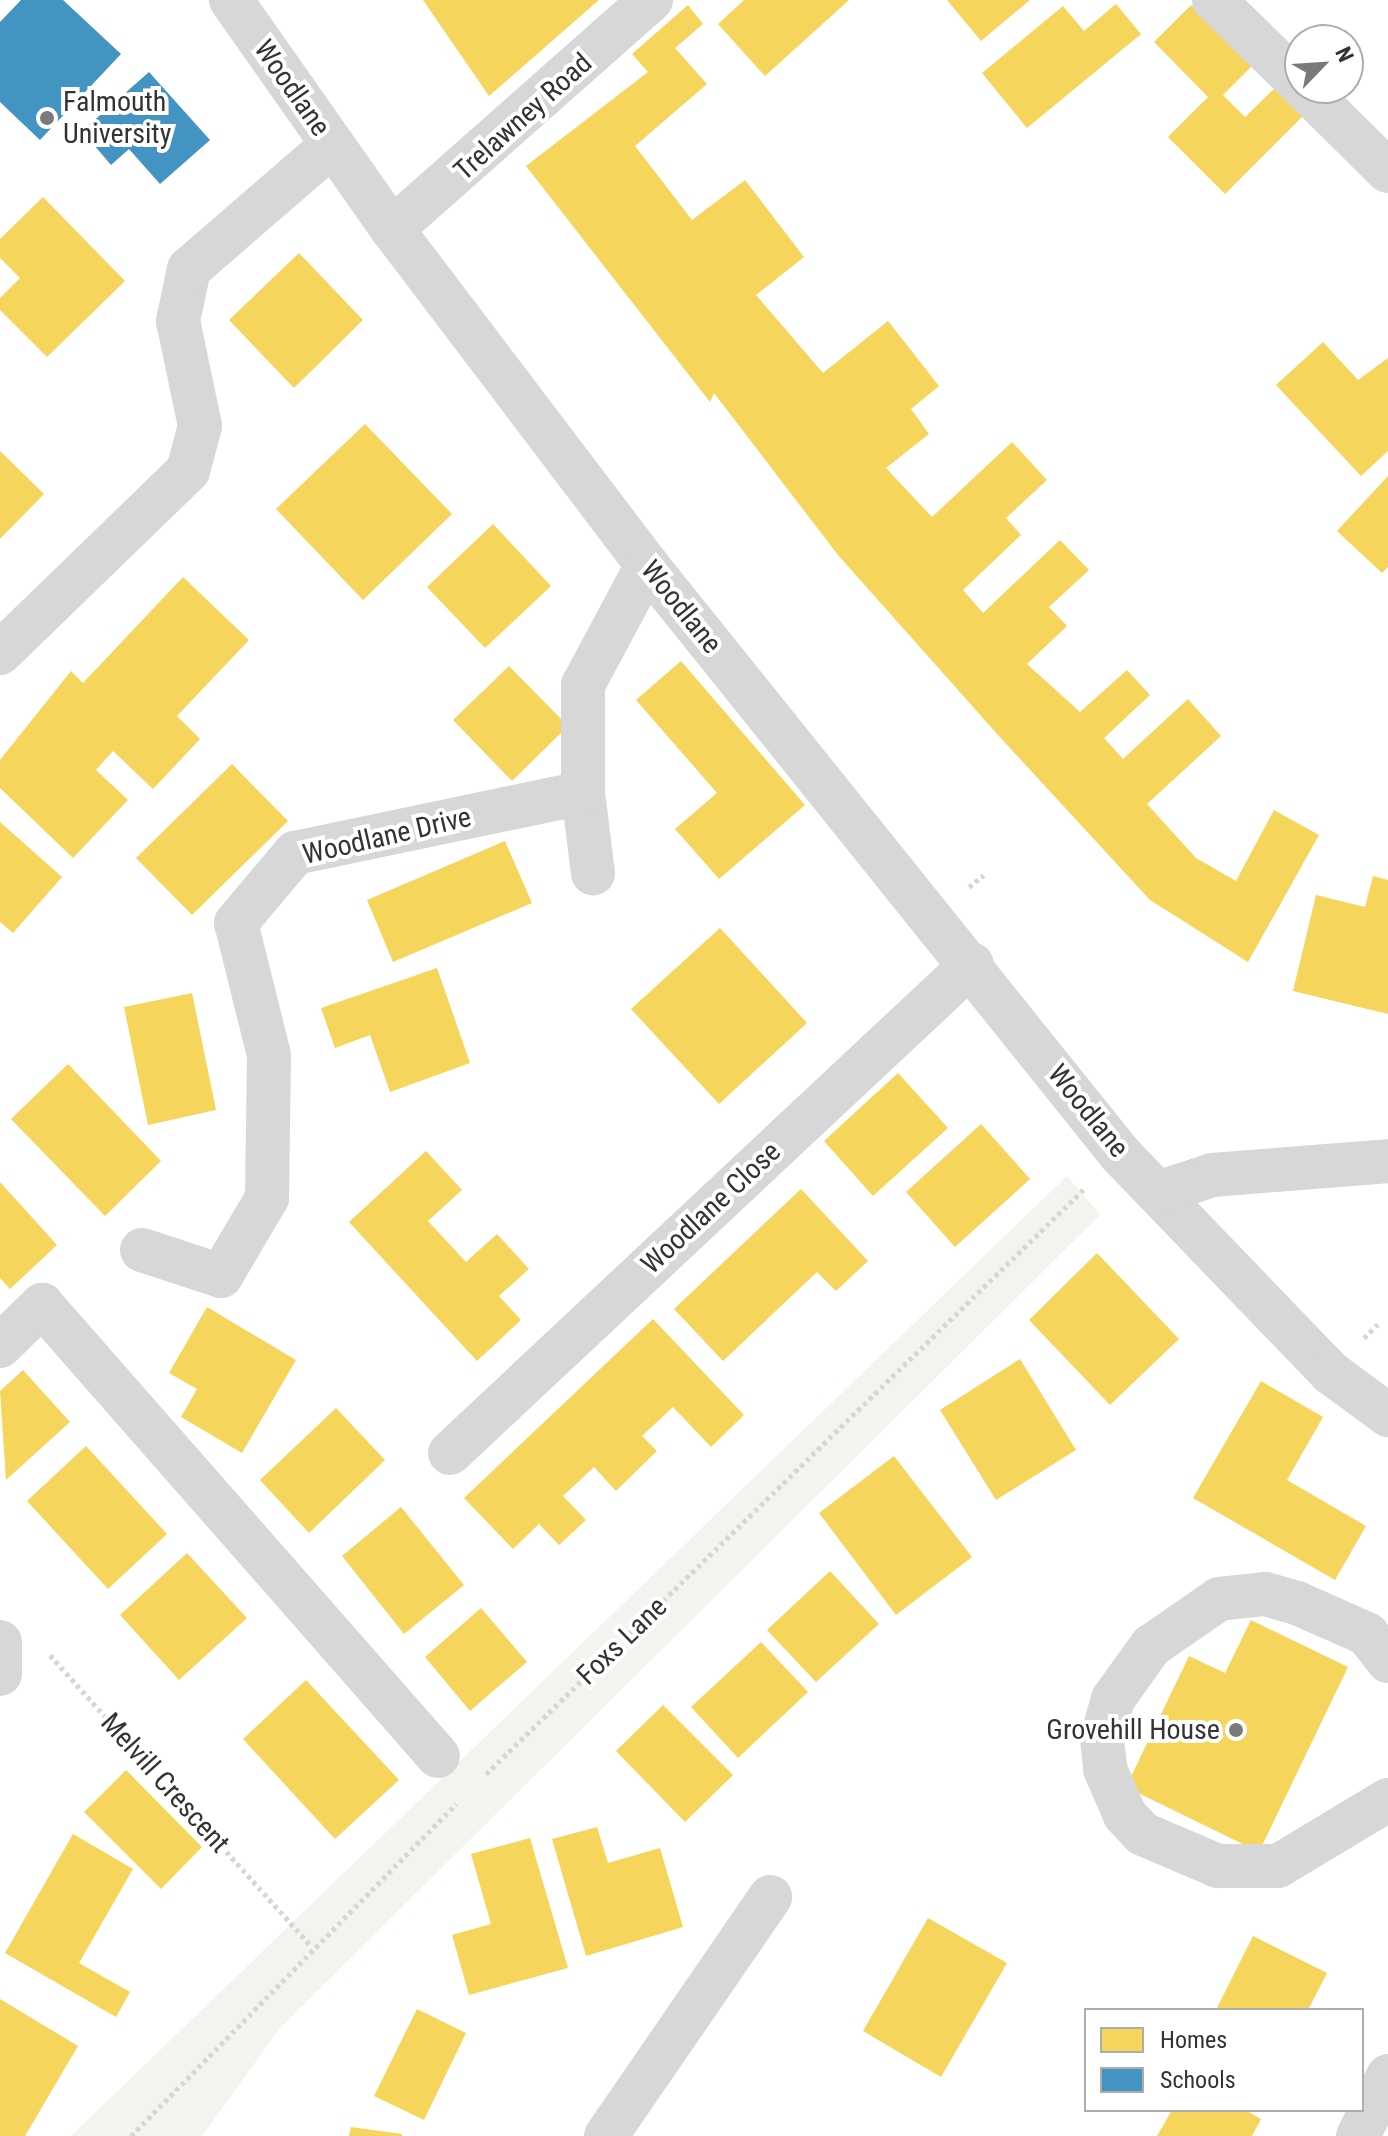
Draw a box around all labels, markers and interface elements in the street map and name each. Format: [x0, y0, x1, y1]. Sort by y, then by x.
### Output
north arrow [1284, 24, 1364, 104]
street label: Woodlane [247, 34, 337, 142]
text: N [1330, 43, 1359, 66]
street label: Trelawney Road [447, 46, 599, 188]
place label: Falmouth University [63, 85, 171, 151]
marker: Falmouth University [38, 109, 56, 127]
street label: Woodlane [634, 554, 728, 660]
street label: Woodlane Drive [300, 800, 474, 872]
street label: Woodlane [1041, 1058, 1135, 1164]
street label: Woodlane Close [634, 1135, 788, 1281]
street label: Foxs Lane [570, 1590, 674, 1692]
street label: Melvill Crescent [94, 1706, 236, 1860]
place label: Grovehill House [1046, 1713, 1220, 1747]
marker: Grovehill House [1227, 1721, 1245, 1739]
legend [1084, 2008, 1364, 2112]
text: Homes [1160, 2026, 1227, 2054]
text: Schools [1160, 2066, 1236, 2094]

